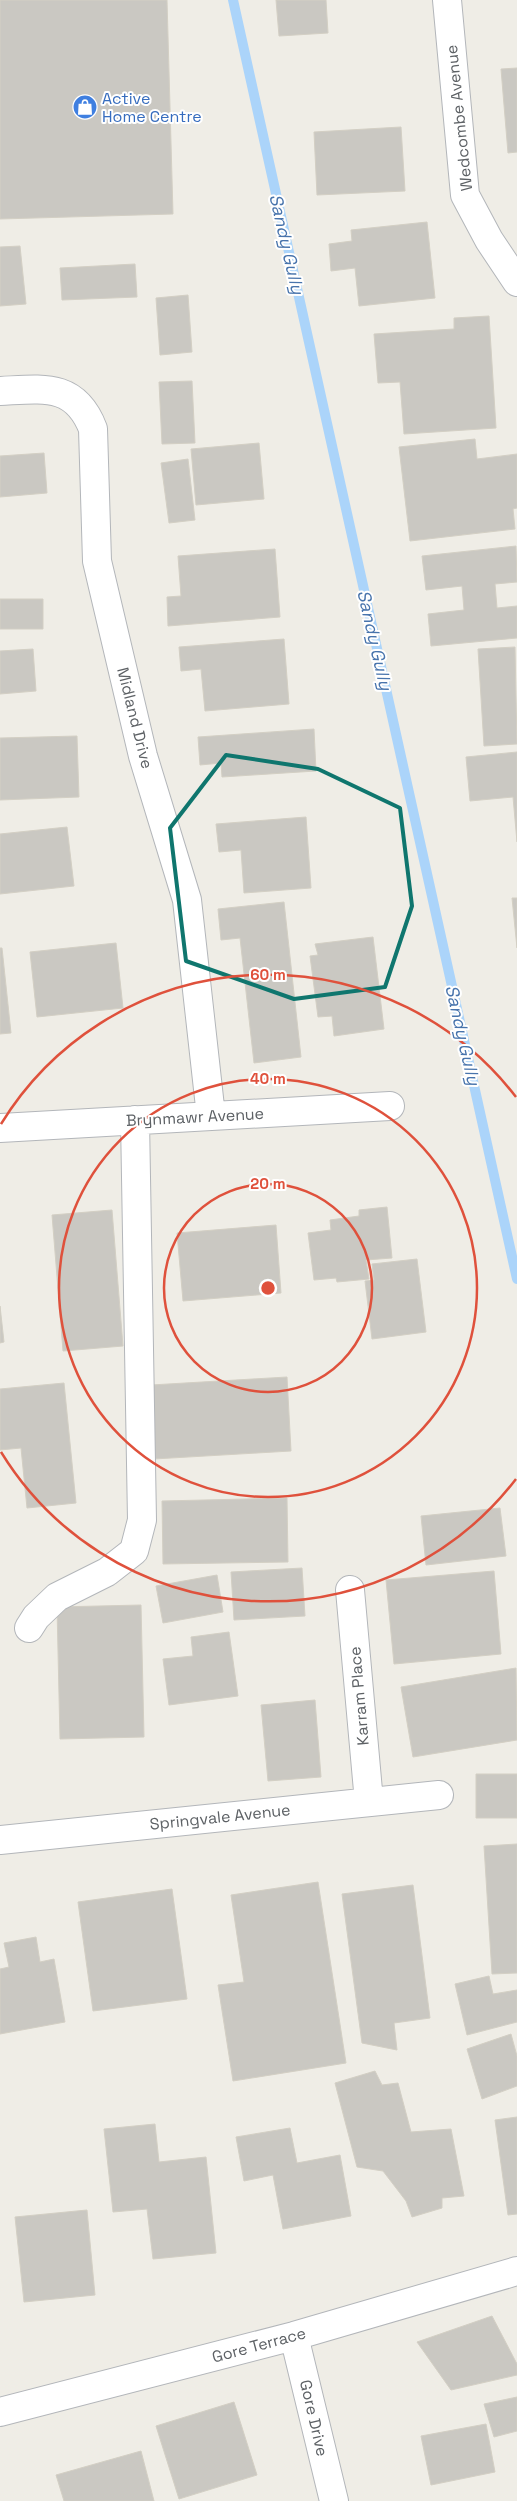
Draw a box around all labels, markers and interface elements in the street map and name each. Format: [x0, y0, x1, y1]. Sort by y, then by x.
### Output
street label: Wedcombe Avenue [441, 44, 477, 192]
place label: Active Home Centre [102, 88, 202, 127]
shop icon: Active Home Centre [72, 94, 98, 120]
water label: Sandy Gully [264, 192, 310, 297]
water label: Sandy Gully [352, 588, 398, 693]
street label: Midland Drive [112, 665, 158, 771]
text: 60 m [250, 965, 286, 984]
water label: Sandy Gully [440, 983, 486, 1088]
text: 40 m [250, 1069, 286, 1088]
street label: Brynmawr Avenue [125, 1103, 265, 1131]
text: 20 m [250, 1174, 286, 1193]
centre of rings [259, 1279, 277, 1297]
street label: Karram Place [344, 1646, 374, 1746]
street label: Springvale Avenue [149, 1799, 291, 1835]
street label: Gore Terrace [210, 2322, 308, 2368]
street label: Gore Drive [295, 2378, 333, 2458]

